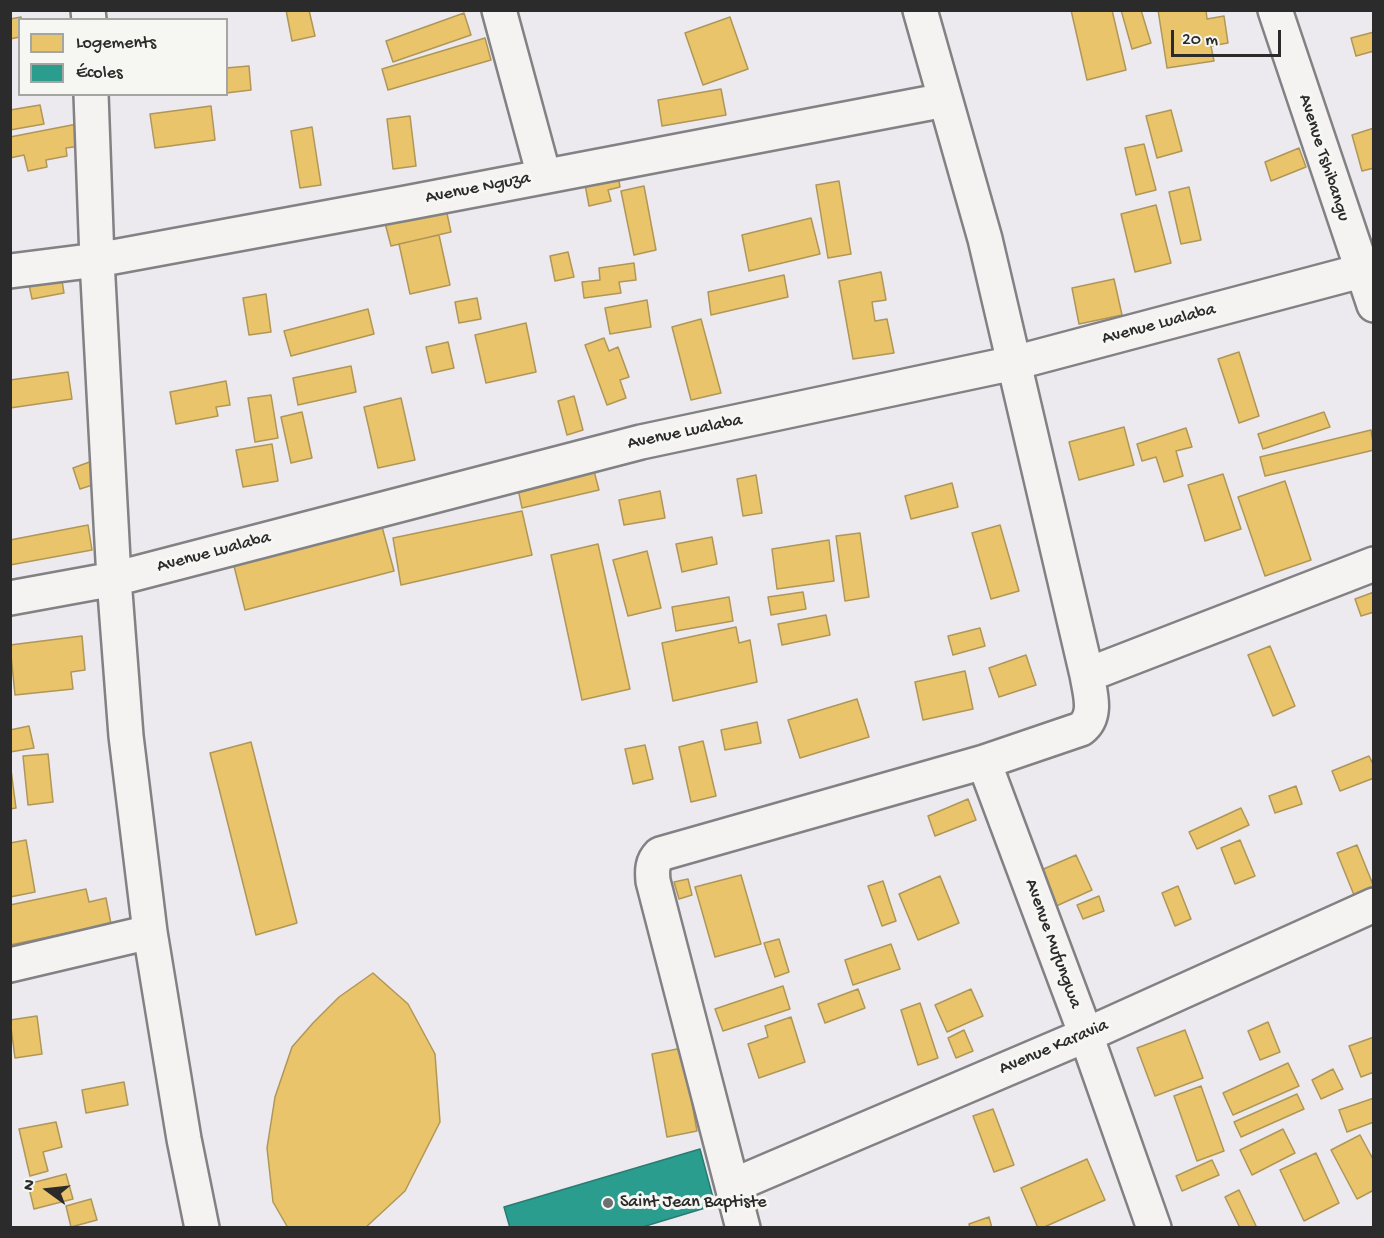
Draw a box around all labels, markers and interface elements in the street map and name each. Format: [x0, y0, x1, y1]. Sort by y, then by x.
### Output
legend [18, 18, 228, 96]
scale bar [1174, 18, 1284, 56]
text: 20 m [1182, 30, 1218, 51]
text: Logements [76, 33, 156, 54]
text: Écoles [76, 63, 123, 84]
street label: Avenue Tshibangu [1292, 92, 1354, 224]
street label: Avenue Nguza [424, 168, 532, 210]
street label: Avenue Lualaba [1100, 299, 1218, 351]
street label: Avenue Lualaba [626, 410, 744, 456]
street label: Avenue Lualaba [155, 527, 273, 579]
street label: Avenue Mufungwa [1019, 876, 1085, 1012]
street label: Avenue Karavia [996, 1015, 1112, 1081]
north arrow [18, 1160, 78, 1220]
text: N [20, 1178, 41, 1193]
place label: Saint Jean Baptiste [620, 1192, 767, 1214]
marker: Saint Jean Baptiste [601, 1196, 615, 1210]

